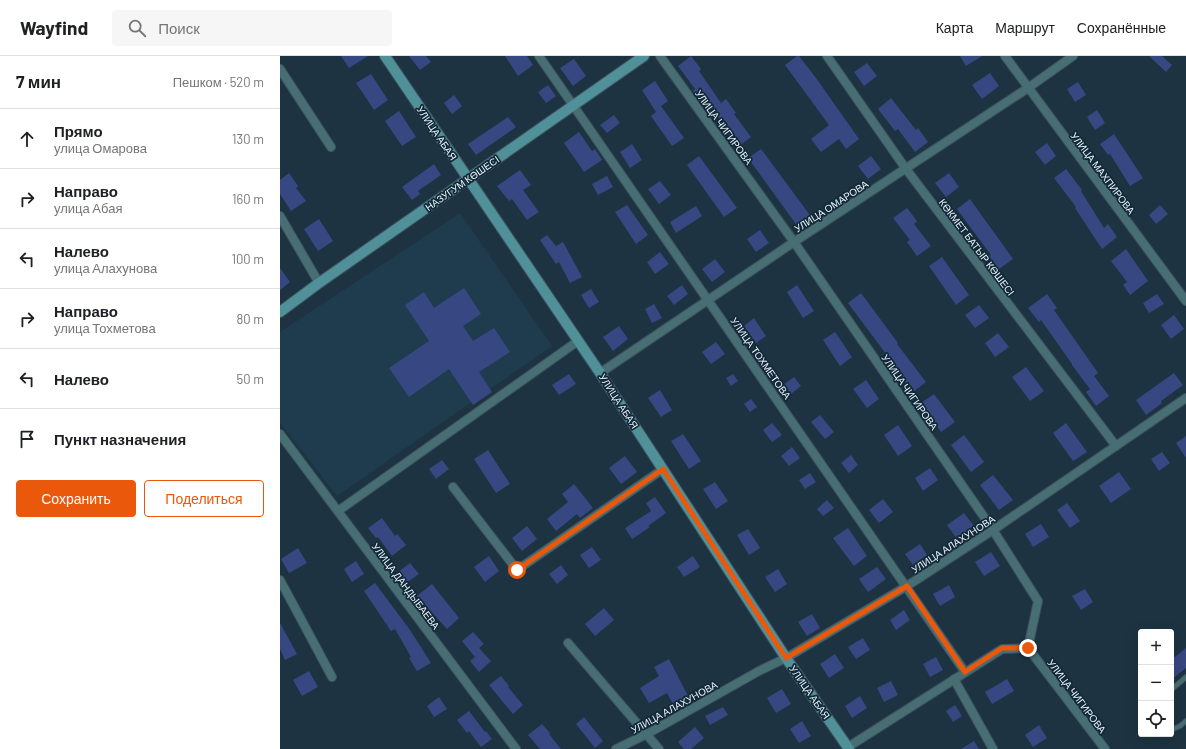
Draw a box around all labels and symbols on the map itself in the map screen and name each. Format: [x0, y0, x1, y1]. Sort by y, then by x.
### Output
street label: УЛИЦА ЧИГИРОВА [693, 87, 755, 167]
street label: УЛИЦА АБАЯ [414, 104, 460, 162]
street label: УЛИЦА МАХПИРОВА [1068, 130, 1138, 216]
street label: НАЗУГУМ КӨШЕСІ [423, 153, 501, 213]
street label: УЛИЦА ОМАРОВА [792, 177, 871, 234]
street label: КӨКМЕТ БАТЫР КӨШЕСІ [937, 196, 1017, 298]
street label: УЛИЦА ТОХМЕТОВА [728, 315, 794, 401]
street label: УЛИЦА ЧИГИРОВА [879, 352, 941, 432]
street label: УЛИЦА АБАЯ [597, 371, 641, 431]
street label: УЛИЦА АЛАХУНОВА [909, 512, 997, 575]
street label: УЛИЦА ДАНДЫБАЕВА [370, 541, 443, 632]
route start [508, 561, 526, 579]
route end [1019, 639, 1037, 657]
street label: УЛИЦА ЧИГИРОВА [1045, 657, 1109, 736]
street label: УЛИЦА АБАЯ [787, 663, 833, 721]
street label: УЛИЦА АЛАХУНОВА [629, 678, 720, 736]

